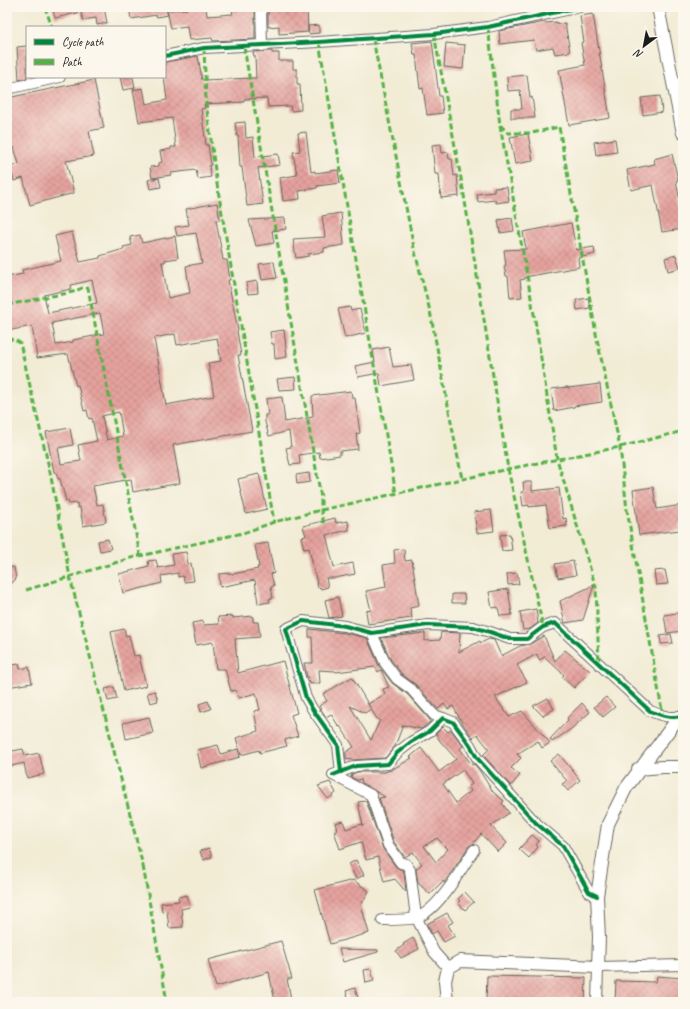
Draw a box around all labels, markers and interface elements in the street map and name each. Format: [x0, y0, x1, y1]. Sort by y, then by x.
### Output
legend [26, 26, 166, 78]
north arrow [624, 26, 664, 66]
text: Cycle path [62, 34, 104, 50]
text: N [630, 46, 645, 62]
text: Path [62, 54, 82, 70]

